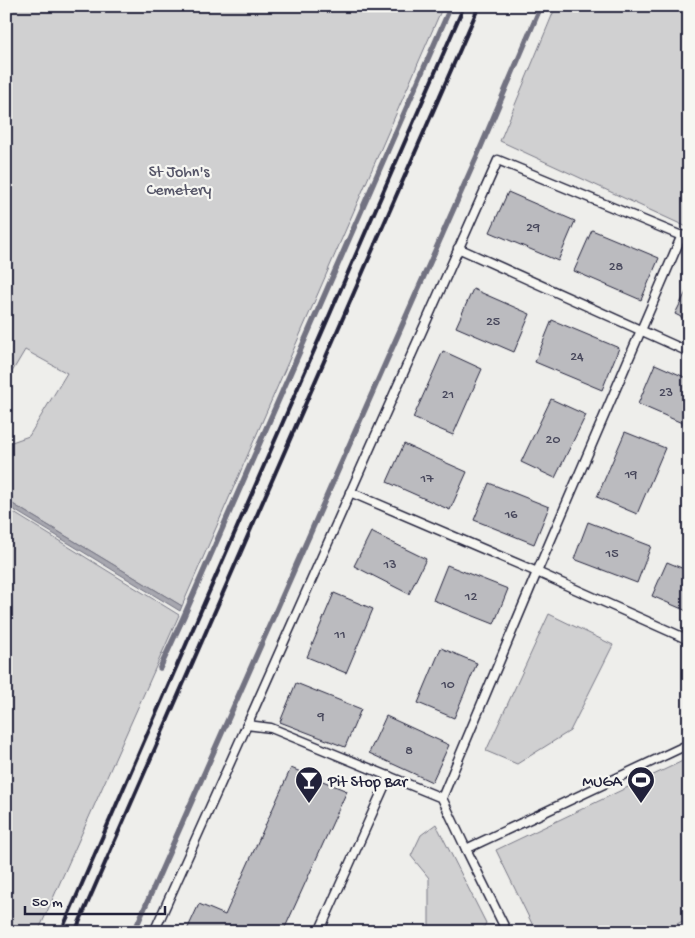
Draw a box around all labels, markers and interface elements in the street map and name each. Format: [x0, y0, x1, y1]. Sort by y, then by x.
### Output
park label: St John's Cemetery [147, 164, 212, 201]
house number: 29 [526, 220, 540, 237]
house number: 28 [609, 259, 624, 276]
house number: 25 [486, 314, 500, 331]
house number: 24 [570, 349, 584, 366]
house number: 23 [659, 385, 673, 402]
house number: 21 [442, 387, 454, 404]
house number: 20 [546, 432, 560, 449]
house number: 19 [624, 467, 637, 484]
house number: 17 [420, 471, 434, 488]
house number: 16 [504, 507, 518, 524]
house number: 15 [604, 546, 619, 563]
house number: 13 [383, 557, 396, 574]
house number: 12 [464, 589, 477, 606]
house number: 11 [333, 627, 346, 644]
house number: 10 [440, 677, 455, 694]
house number: 9 [316, 709, 325, 726]
house number: 8 [405, 743, 413, 760]
bar icon: Pit Stop Bar [294, 765, 324, 804]
sports icon: MUGA [626, 765, 656, 804]
place label: Pit Stop Bar [327, 774, 409, 793]
place label: MUGA [582, 774, 624, 793]
scale bar [25, 883, 165, 915]
text: 50 m [32, 894, 63, 912]

